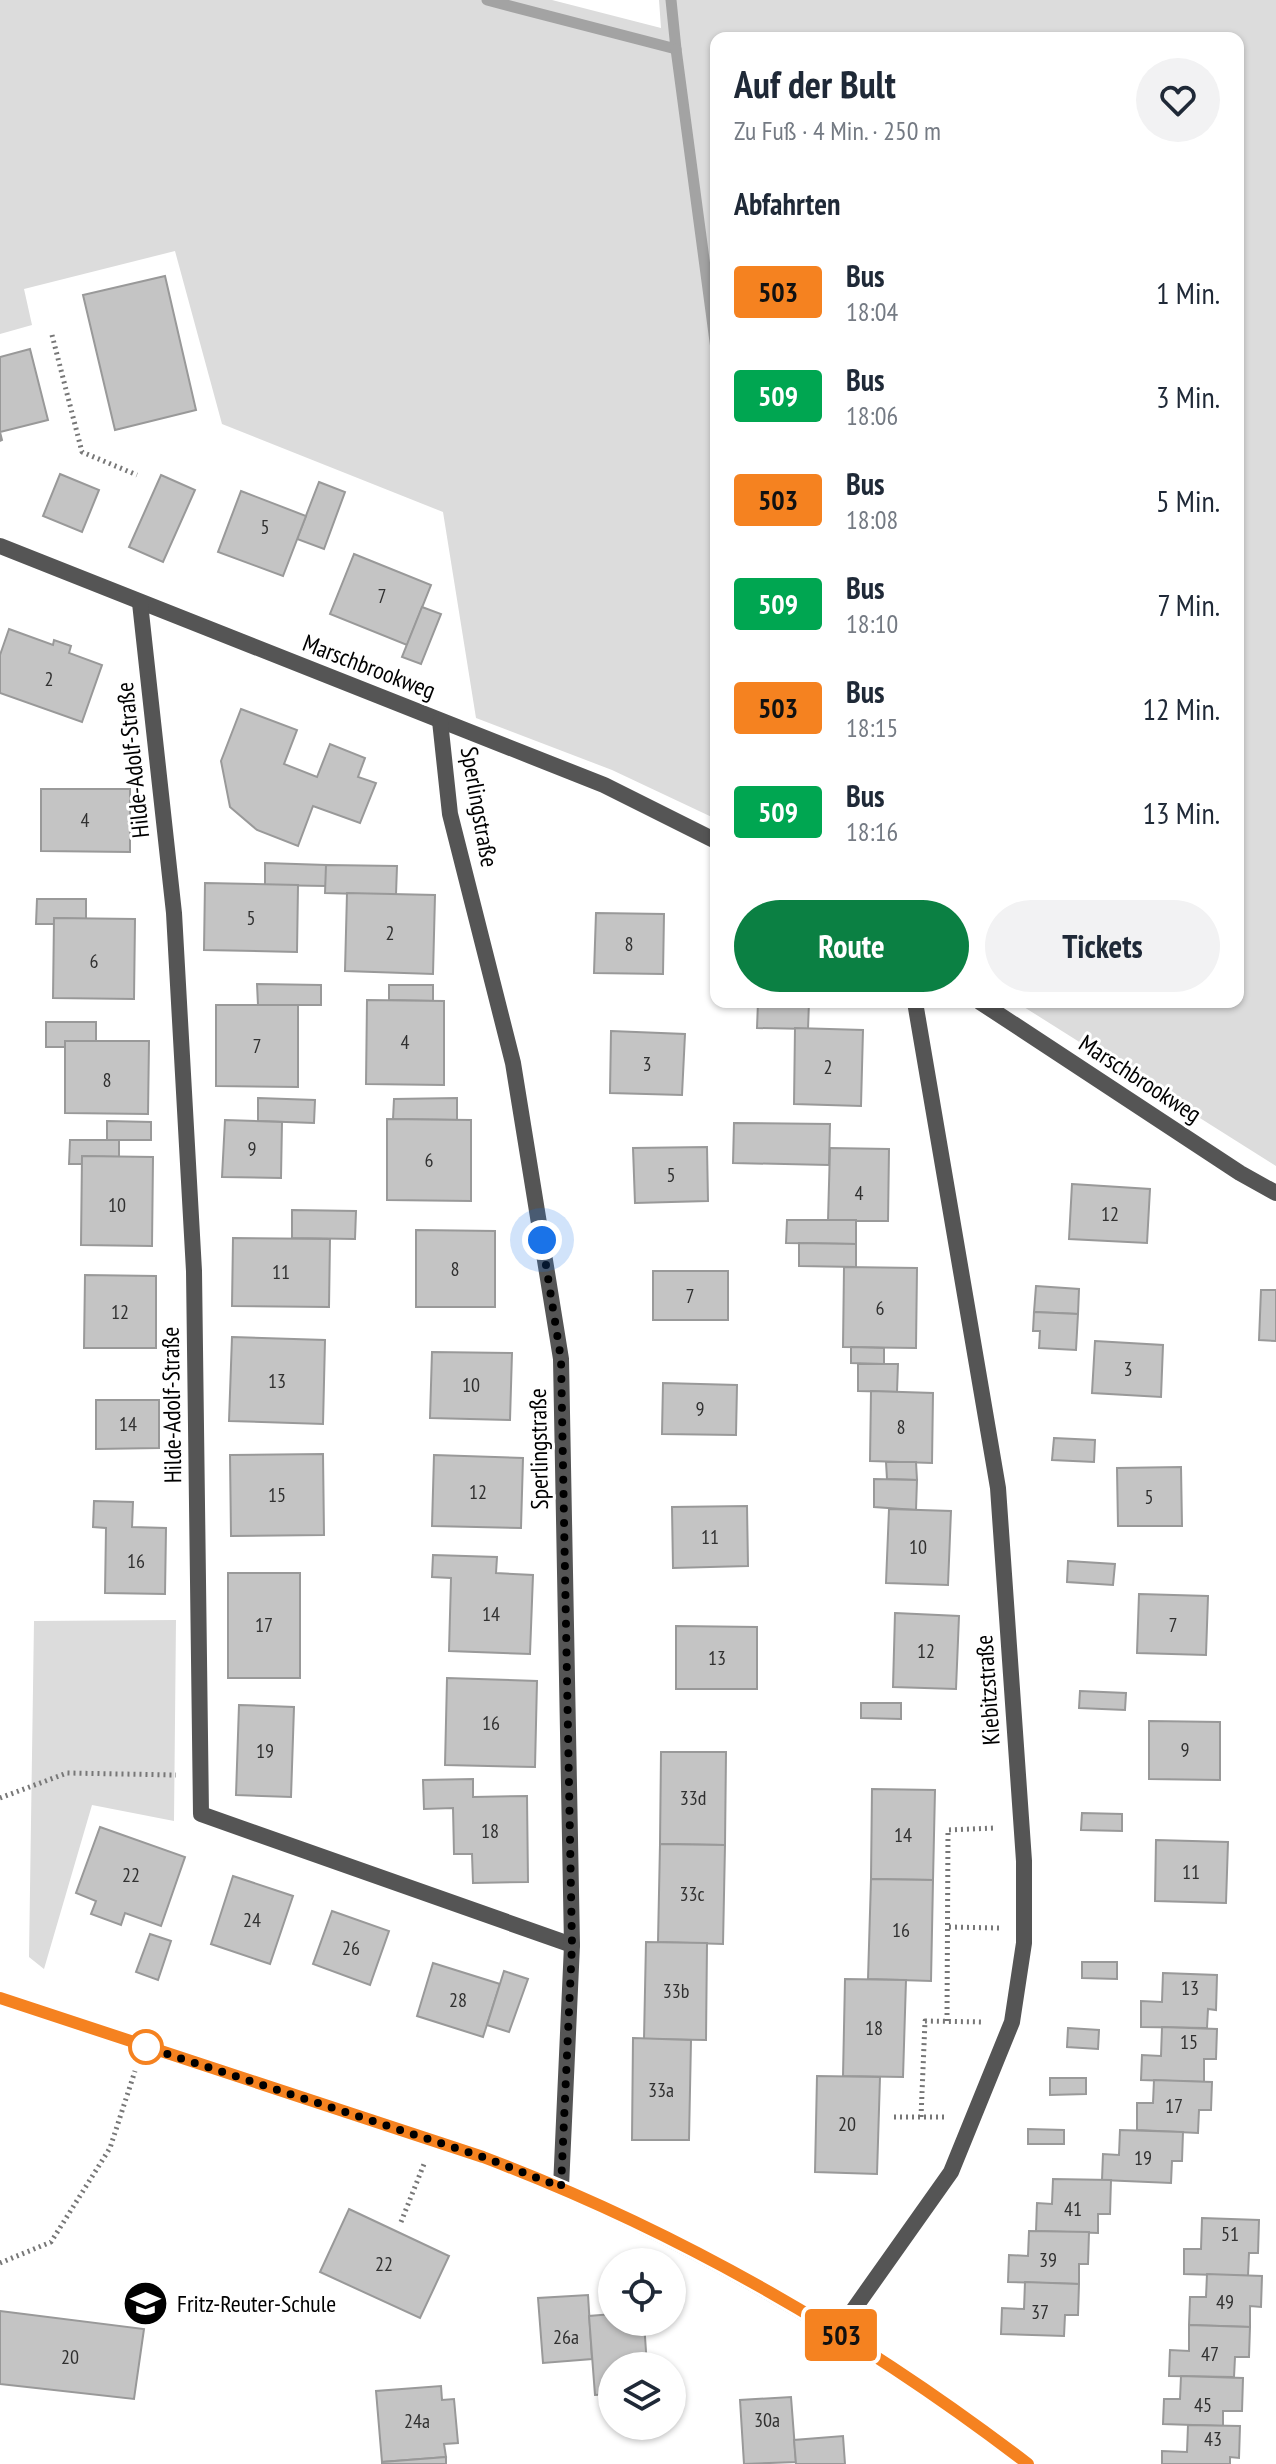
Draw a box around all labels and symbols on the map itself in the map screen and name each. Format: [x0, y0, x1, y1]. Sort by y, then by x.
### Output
house number: 5 [261, 514, 270, 540]
house number: 7 [378, 583, 387, 609]
street label: Marschbrookweg [298, 627, 440, 706]
house number: 2 [45, 666, 54, 692]
street label: Hilde-Adolf-Straße [109, 681, 156, 839]
street label: Sperlingstraße [454, 744, 505, 869]
house number: 4 [81, 807, 90, 833]
house number: 5 [247, 905, 256, 931]
house number: 2 [386, 920, 395, 946]
house number: 8 [625, 931, 634, 957]
house number: 6 [90, 948, 99, 974]
street label: Marschbrookweg [1073, 1028, 1207, 1130]
house number: 4 [401, 1029, 410, 1055]
house number: 7 [253, 1033, 262, 1059]
house number: 3 [643, 1051, 652, 1077]
house number: 2 [824, 1054, 833, 1080]
house number: 8 [103, 1067, 112, 1093]
house number: 9 [248, 1136, 257, 1162]
house number: 6 [425, 1147, 434, 1173]
house number: 5 [667, 1162, 676, 1188]
house number: 4 [855, 1180, 864, 1206]
house number: 10 [108, 1192, 126, 1218]
house number: 12 [1101, 1201, 1119, 1227]
your location [522, 1220, 562, 1260]
house number: 8 [451, 1256, 460, 1282]
house number: 11 [272, 1259, 290, 1285]
house number: 7 [686, 1283, 695, 1309]
house number: 6 [876, 1295, 885, 1321]
house number: 12 [111, 1299, 129, 1325]
street label: Hilde-Adolf-Straße [155, 1327, 188, 1483]
house number: 3 [1124, 1356, 1133, 1382]
house number: 13 [268, 1368, 286, 1394]
house number: 10 [462, 1372, 480, 1398]
street label: Sperlingstraße [522, 1388, 555, 1510]
house number: 9 [696, 1396, 705, 1422]
house number: 14 [119, 1411, 137, 1437]
house number: 8 [897, 1414, 906, 1440]
house number: 12 [469, 1479, 487, 1505]
house number: 15 [268, 1482, 286, 1508]
house number: 5 [1145, 1484, 1154, 1510]
house number: 11 [701, 1524, 719, 1550]
house number: 10 [909, 1534, 927, 1560]
house number: 16 [127, 1548, 145, 1574]
house number: 14 [482, 1601, 500, 1627]
house number: 17 [255, 1612, 273, 1638]
house number: 7 [1169, 1612, 1178, 1638]
street label: Kiebitzstraße [968, 1634, 1007, 1746]
house number: 12 [917, 1638, 935, 1664]
house number: 13 [708, 1645, 726, 1671]
house number: 16 [482, 1710, 500, 1736]
house number: 9 [1181, 1737, 1190, 1763]
house number: 19 [256, 1738, 274, 1764]
house number: 33d [680, 1785, 706, 1811]
house number: 18 [481, 1818, 499, 1844]
house number: 14 [894, 1822, 912, 1848]
house number: 11 [1182, 1859, 1200, 1885]
house number: 22 [122, 1862, 140, 1888]
house number: 33c [679, 1881, 705, 1907]
house number: 24 [243, 1907, 261, 1933]
house number: 16 [892, 1917, 910, 1943]
house number: 26 [342, 1935, 360, 1961]
house number: 13 [1181, 1975, 1199, 2001]
house number: 33b [663, 1978, 689, 2004]
house number: 28 [449, 1987, 467, 2013]
house number: 18 [865, 2015, 883, 2041]
house number: 15 [1180, 2029, 1198, 2055]
unlabelled marker [129, 2030, 163, 2064]
house number: 33a [648, 2077, 674, 2103]
house number: 17 [1165, 2093, 1183, 2119]
house number: 20 [838, 2111, 856, 2137]
house number: 19 [1134, 2145, 1152, 2171]
house number: 41 [1064, 2196, 1082, 2222]
house number: 51 [1221, 2221, 1239, 2247]
house number: 39 [1039, 2247, 1057, 2273]
house number: 22 [375, 2251, 393, 2277]
school or university icon: Fritz-Reuter-Schule [122, 2280, 170, 2328]
place label: Fritz-Reuter-Schule [177, 2288, 336, 2319]
house number: 49 [1216, 2289, 1234, 2315]
house number: 37 [1031, 2299, 1049, 2325]
line badge: 503 [795, 2309, 887, 2361]
house number: 26a [553, 2324, 579, 2350]
house number: 47 [1201, 2341, 1219, 2367]
house number: 20 [61, 2344, 79, 2370]
house number: 45 [1194, 2392, 1212, 2418]
house number: 30a [754, 2407, 780, 2433]
house number: 24a [404, 2408, 430, 2434]
house number: 43 [1204, 2426, 1222, 2452]

